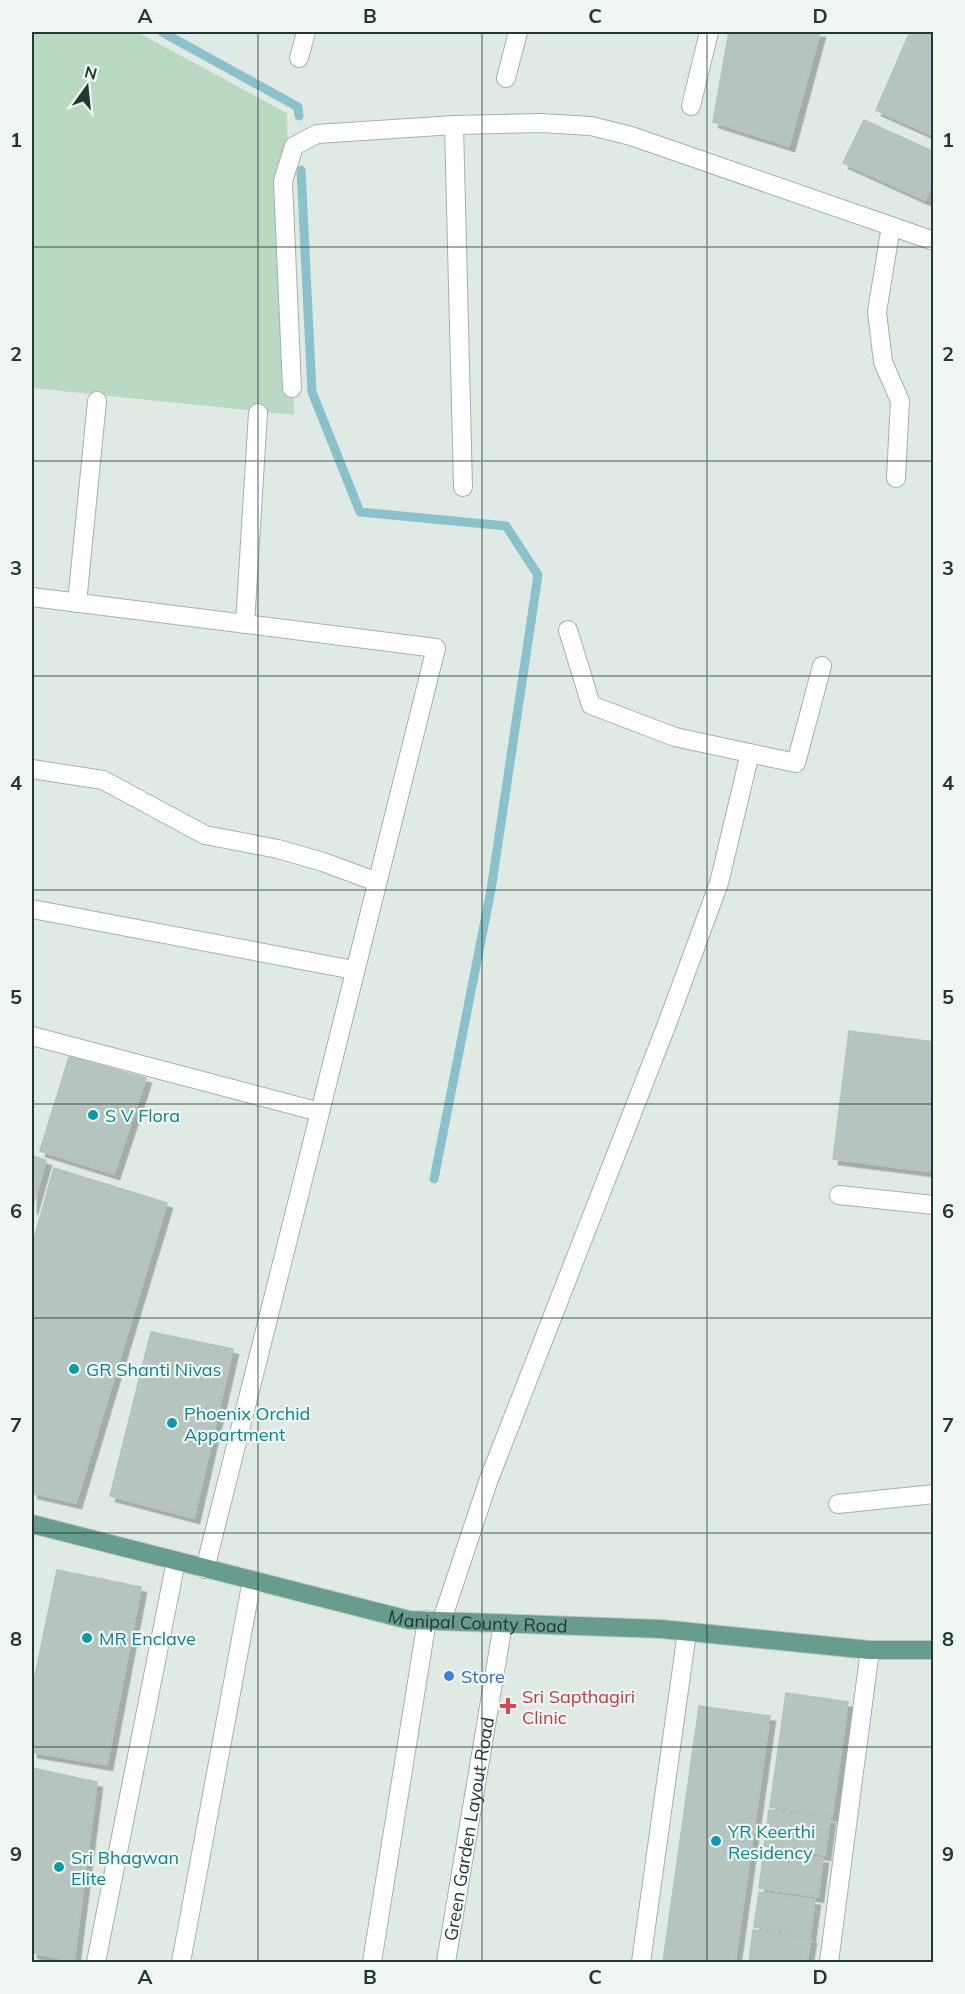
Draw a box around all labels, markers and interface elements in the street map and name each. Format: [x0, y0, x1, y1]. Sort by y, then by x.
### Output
text: A [138, 3, 153, 28]
text: B [363, 3, 377, 28]
text: C [588, 3, 602, 28]
text: D [812, 3, 828, 28]
north arrow [57, 57, 117, 117]
text: N [82, 61, 99, 84]
text: 1 [10, 127, 22, 152]
text: 1 [942, 127, 954, 152]
text: 2 [10, 341, 22, 366]
text: 2 [942, 341, 954, 366]
text: 3 [10, 555, 22, 580]
text: 3 [942, 555, 954, 580]
text: 4 [10, 770, 22, 795]
text: 4 [942, 770, 954, 795]
text: 5 [10, 984, 22, 1009]
text: 5 [942, 984, 954, 1009]
place label: S V Flora [105, 1104, 180, 1127]
marker: S V Flora [86, 1108, 100, 1122]
text: 6 [10, 1198, 22, 1223]
text: 6 [942, 1198, 954, 1223]
place label: GR Shanti Nivas [86, 1358, 222, 1381]
marker: GR Shanti Nivas [67, 1362, 81, 1376]
place label: Phoenix Orchid Appartment [184, 1402, 310, 1446]
text: 7 [10, 1412, 22, 1437]
text: 7 [942, 1412, 954, 1437]
marker: Phoenix Orchid Appartment [165, 1416, 179, 1430]
street label: Manipal County Road [386, 1604, 568, 1637]
text: 8 [10, 1626, 22, 1651]
text: 8 [942, 1626, 954, 1651]
place label: MR Enclave [99, 1627, 196, 1650]
marker: MR Enclave [80, 1631, 94, 1645]
place label: Store [461, 1665, 505, 1688]
marker: Store [442, 1669, 456, 1683]
place label: Sri Sapthagiri Clinic [522, 1685, 635, 1729]
marker: Sri Sapthagiri Clinic [499, 1697, 517, 1715]
street label: Green Garden Layout Road [438, 1715, 499, 1942]
place label: YR Keerthi Residency [727, 1820, 815, 1864]
marker: YR Keerthi Residency [709, 1834, 723, 1848]
text: 9 [10, 1841, 22, 1866]
text: 9 [942, 1841, 954, 1866]
place label: Sri Bhagwan Elite [71, 1846, 179, 1890]
marker: Sri Bhagwan Elite [52, 1860, 66, 1874]
text: A [138, 1964, 153, 1989]
text: B [363, 1964, 377, 1989]
text: C [588, 1964, 602, 1989]
text: D [812, 1964, 828, 1989]

